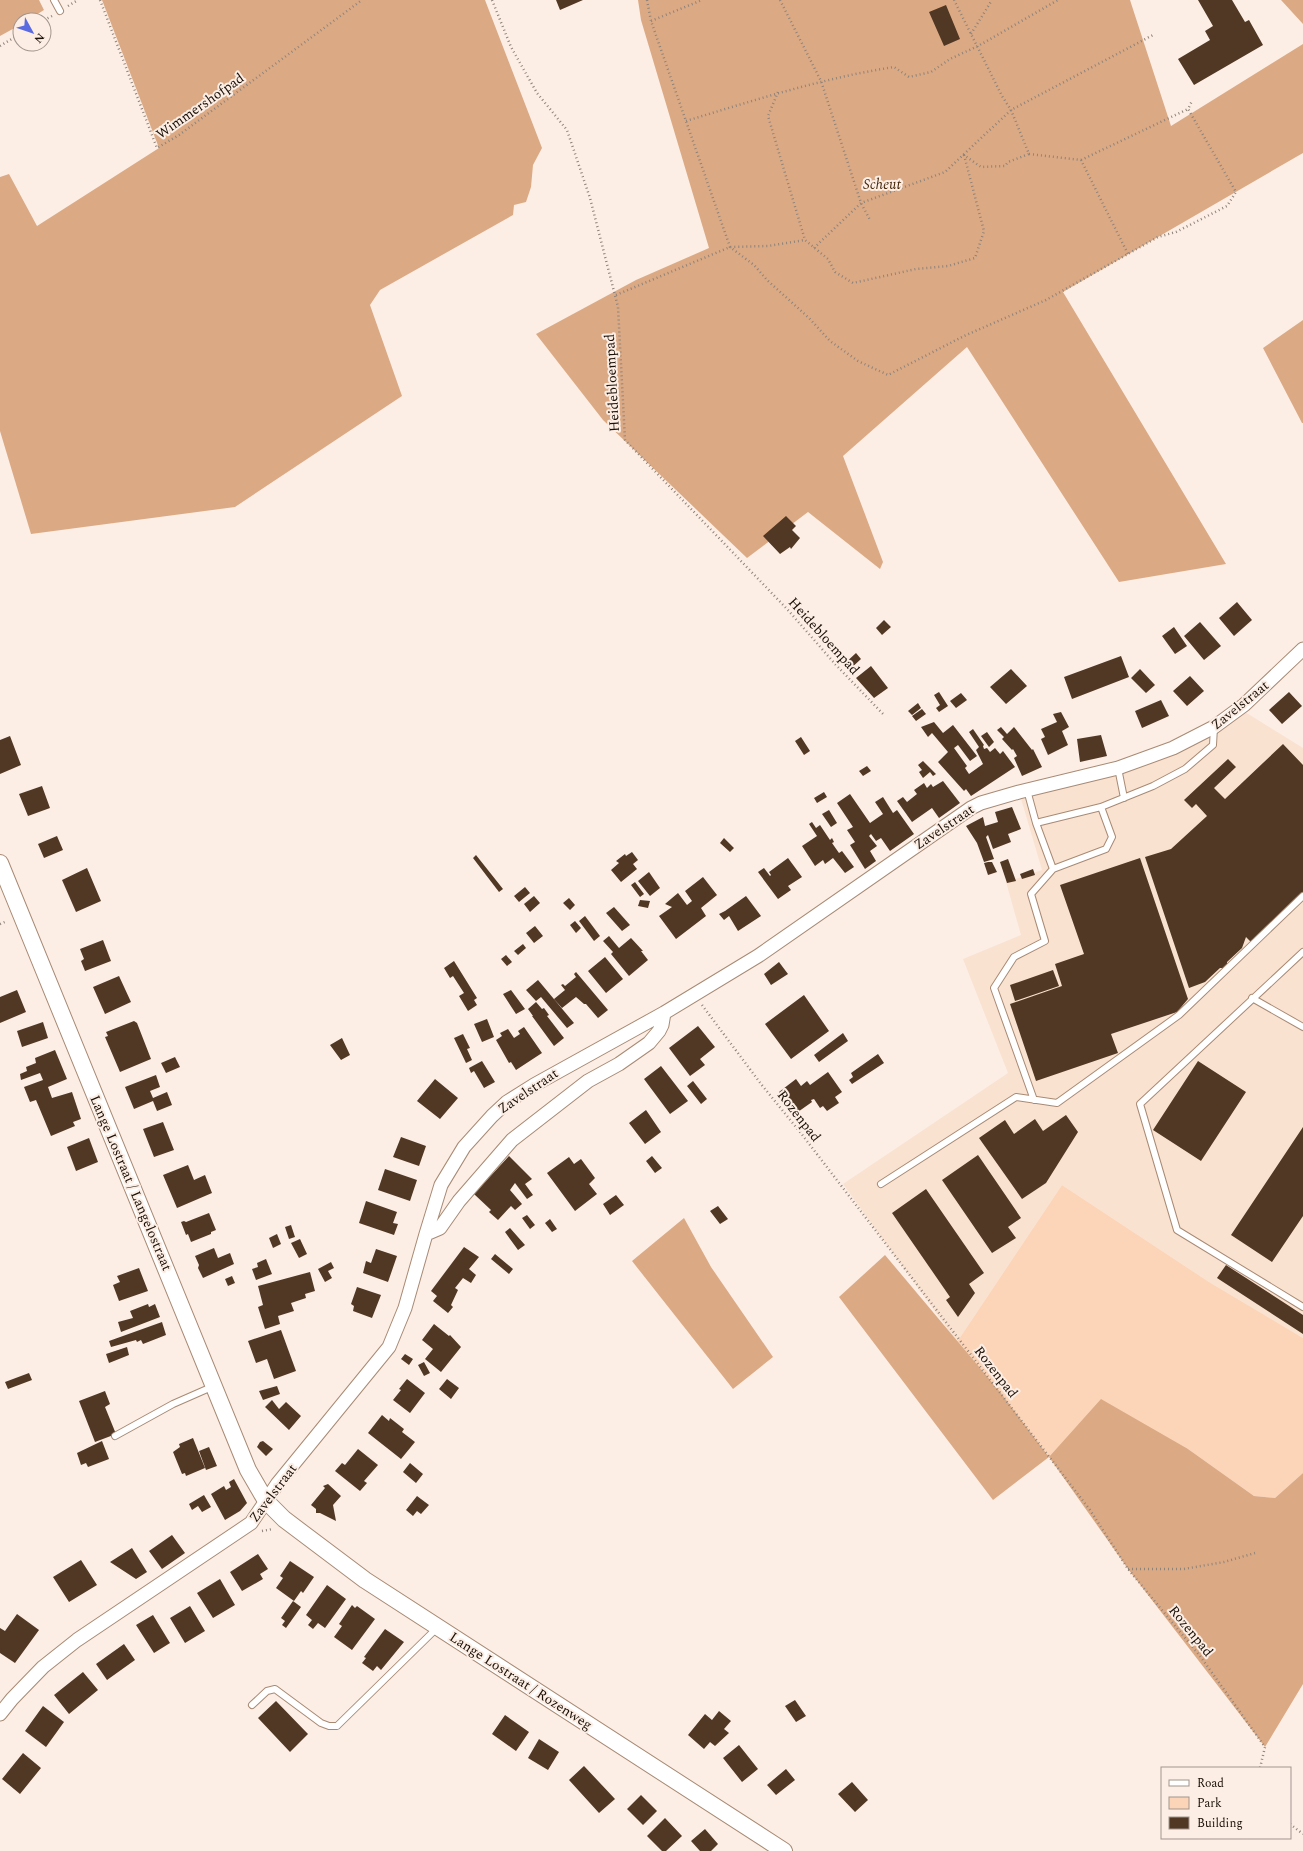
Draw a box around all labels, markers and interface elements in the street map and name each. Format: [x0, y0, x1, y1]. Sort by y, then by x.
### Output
north arrow [12, 12, 52, 52]
text: N [30, 29, 49, 47]
street label: Wimmershofpad [152, 68, 249, 144]
park label: Scheut [863, 174, 901, 195]
street label: Heidebloempad [599, 333, 625, 433]
street label: Heidebloempad [783, 592, 865, 680]
street label: Zavelstraat [1207, 675, 1273, 735]
street label: Zavelstraat [910, 799, 978, 855]
street label: Zavelstraat [494, 1063, 562, 1119]
street label: Rozenpad [772, 1086, 826, 1147]
street label: Lange Lostraat / Langelostraat [84, 1092, 178, 1274]
street label: Rozenpad [969, 1342, 1023, 1403]
street label: Zavelstraat [244, 1459, 302, 1527]
street label: Rozenpad [1164, 1601, 1218, 1661]
street label: Lange Lostraat / Rozenweg [445, 1627, 597, 1735]
legend [1161, 1767, 1291, 1839]
text: Road [1197, 1774, 1224, 1793]
text: Park [1197, 1794, 1222, 1813]
text: Building [1197, 1814, 1243, 1833]

